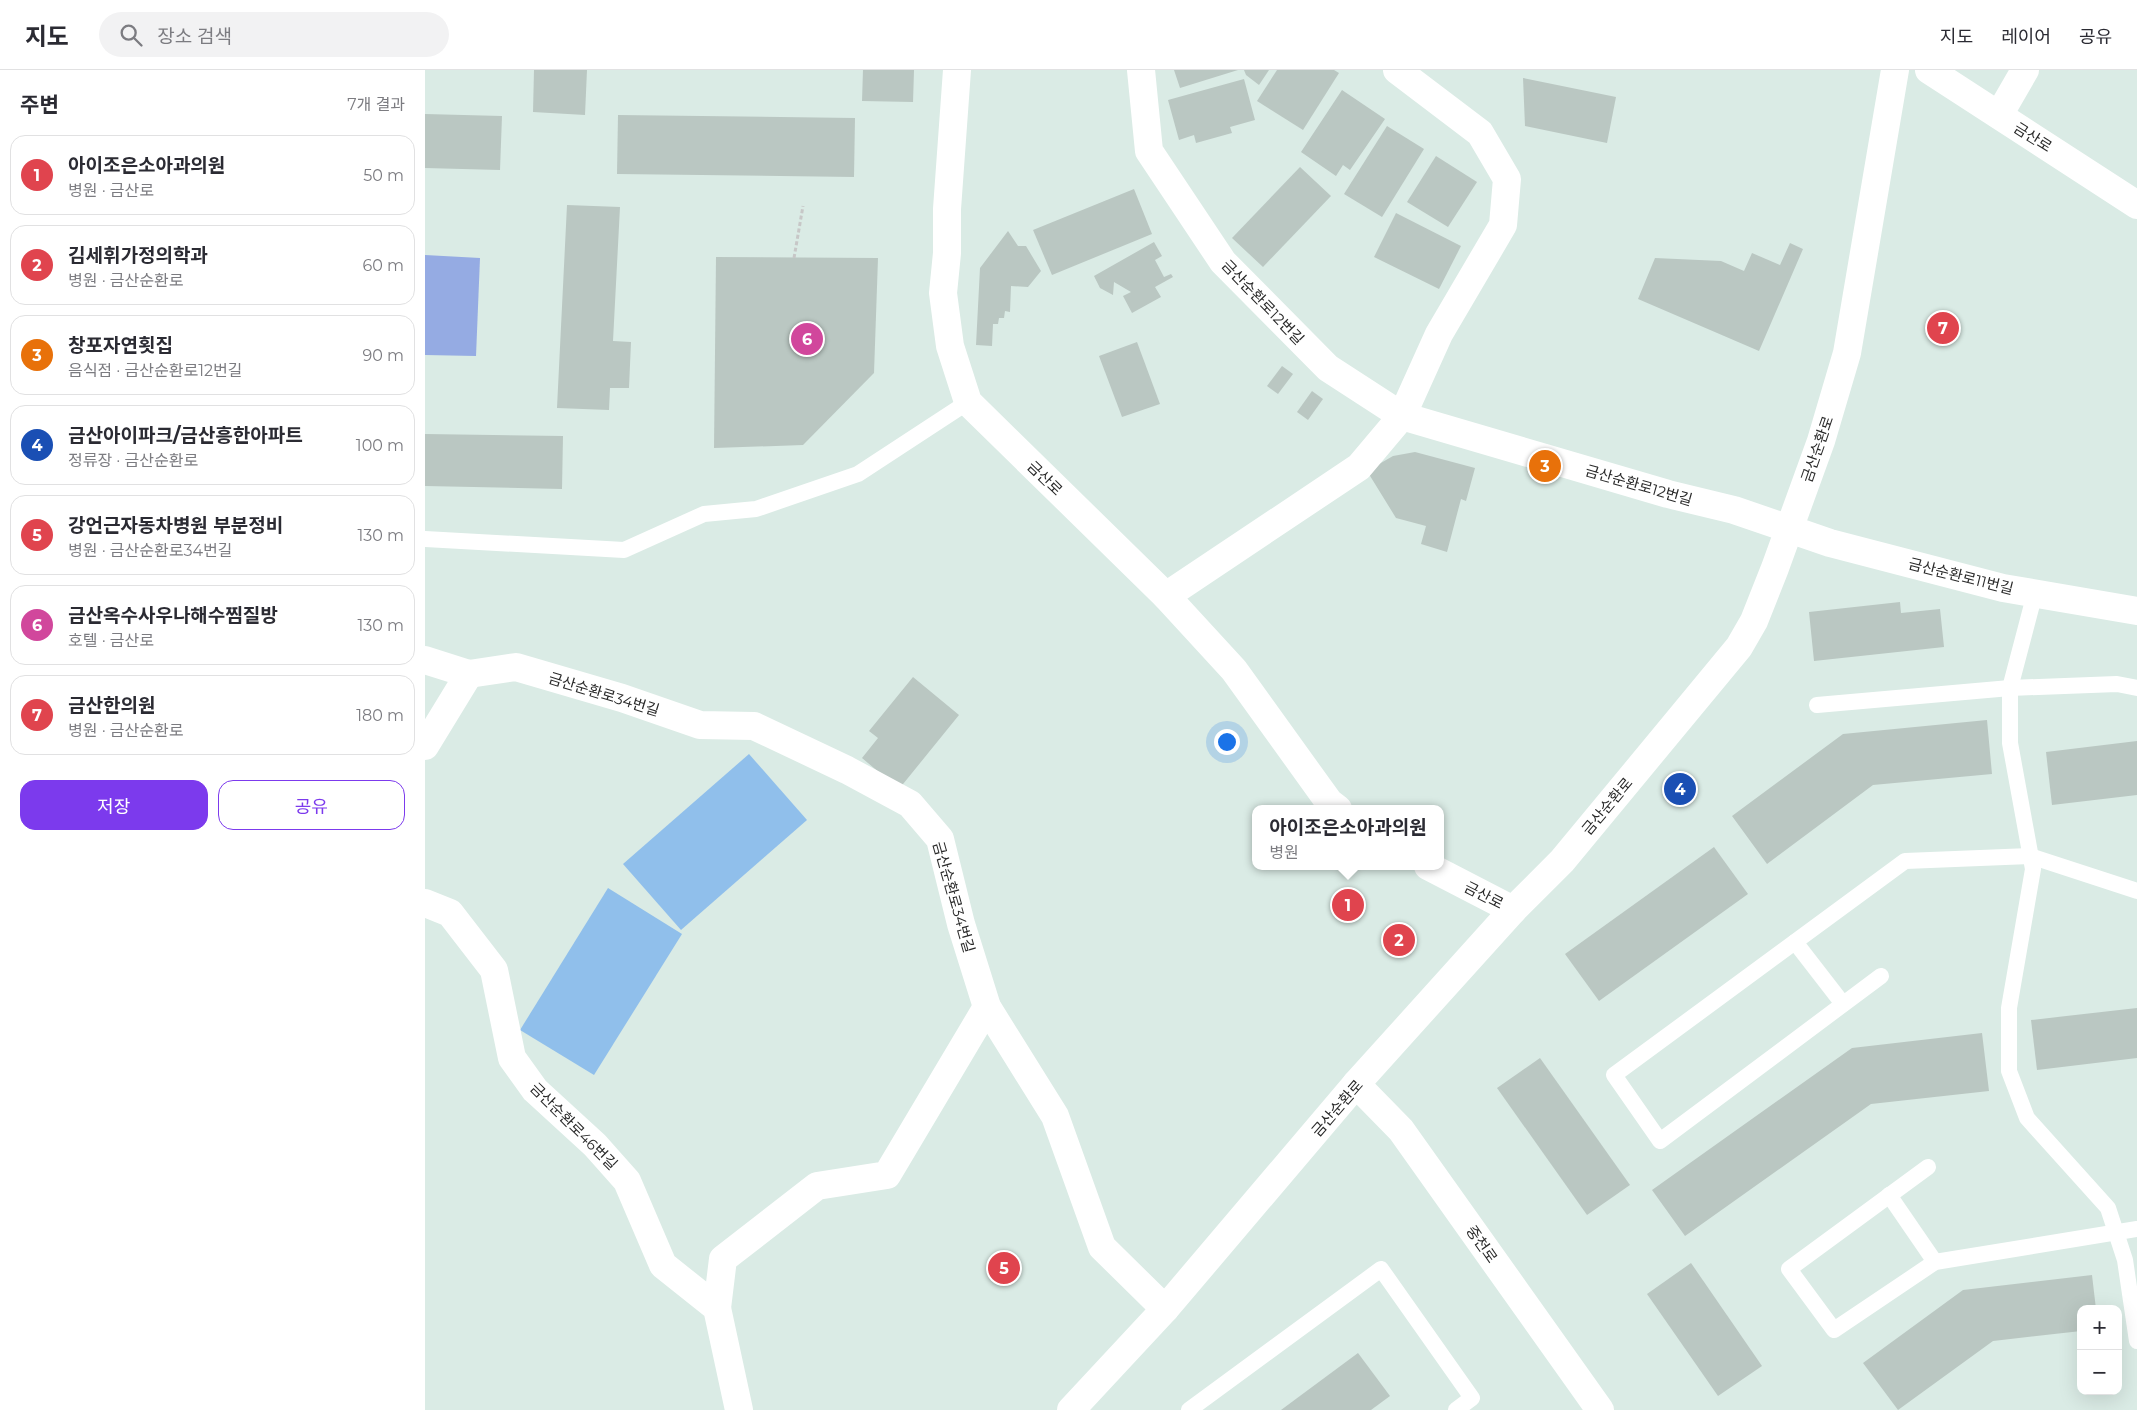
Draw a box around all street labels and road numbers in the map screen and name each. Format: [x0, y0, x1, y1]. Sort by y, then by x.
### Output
street label: 금산로 [2010, 118, 2056, 156]
street label: 금산순환로12번길 [1218, 256, 1308, 348]
street label: 금산순환로 [1797, 413, 1837, 485]
street label: 금산로 [1024, 457, 1066, 499]
street label: 금산순환로12번길 [1583, 461, 1695, 509]
street label: 금산순환로11번길 [1907, 554, 2015, 598]
street label: 금산순환로34번길 [546, 668, 662, 720]
street label: 금산순환로 [1578, 773, 1636, 839]
street label: 금산순환로34번길 [929, 839, 979, 955]
street label: 금산로 [1461, 877, 1507, 913]
street label: 금산순환로 [1307, 1076, 1367, 1140]
street label: 금산순환로46번길 [526, 1078, 622, 1174]
street label: 중천로 [1462, 1222, 1502, 1266]

